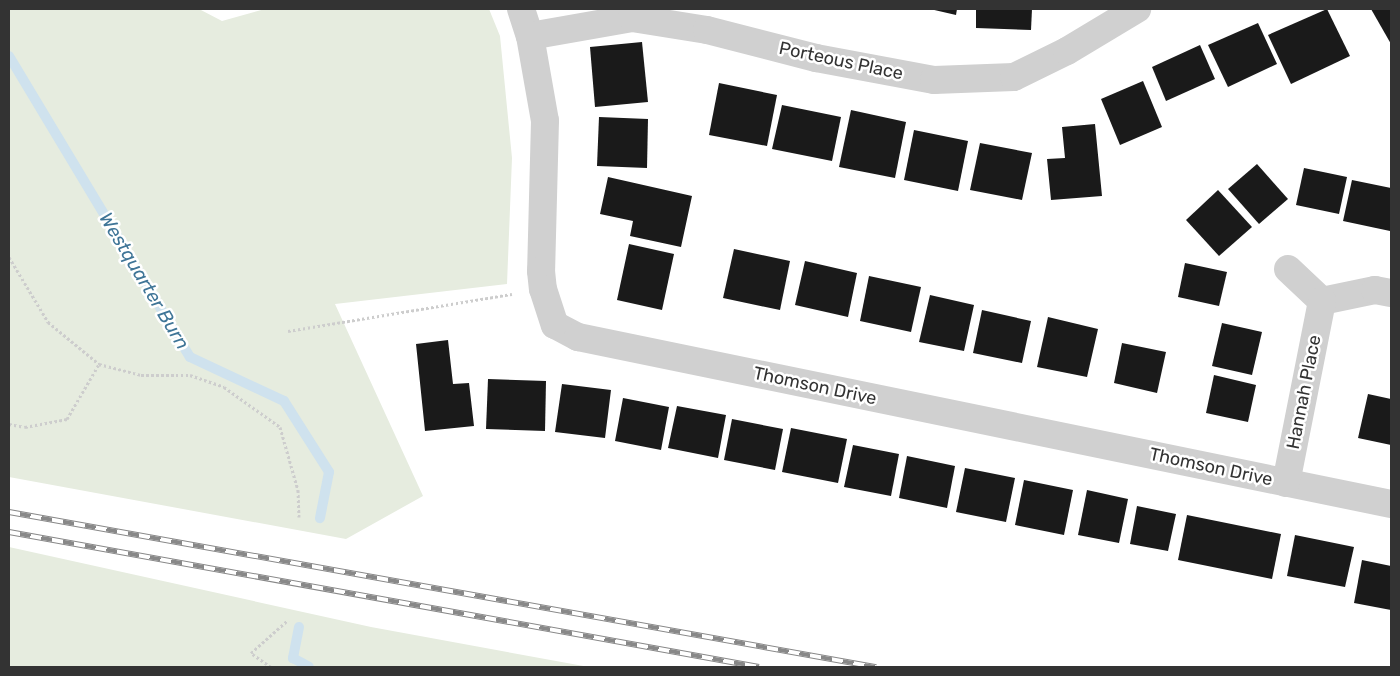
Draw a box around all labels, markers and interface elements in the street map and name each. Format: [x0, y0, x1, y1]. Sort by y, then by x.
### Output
street label: Porteous Place [777, 37, 905, 85]
water label: Westquarter Burn [94, 208, 194, 354]
street label: Hannah Place [1282, 333, 1326, 451]
street label: Thomson Drive [751, 362, 879, 410]
street label: Thomson Drive [1147, 443, 1275, 491]

